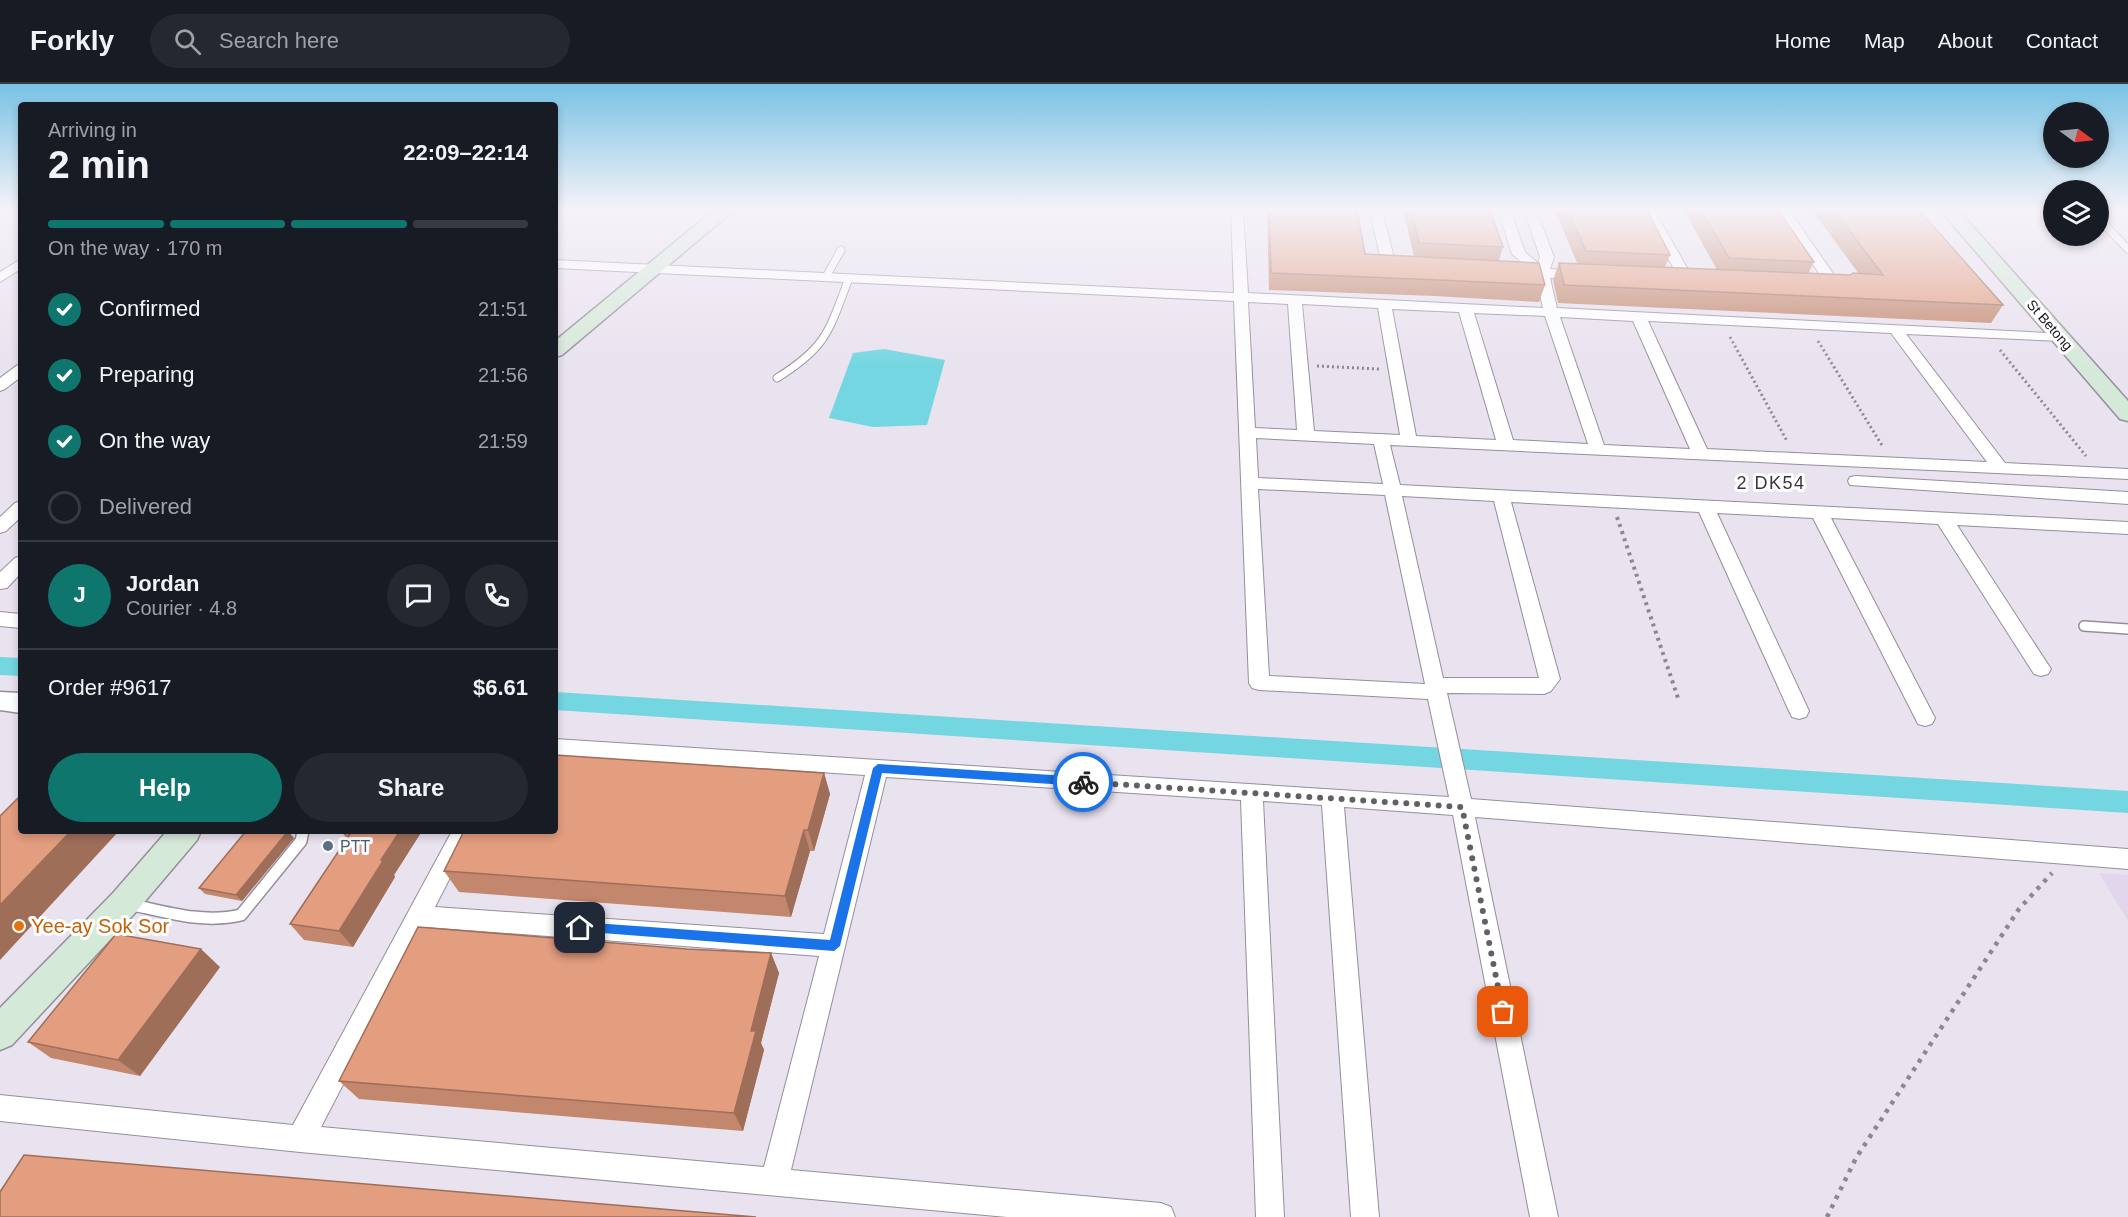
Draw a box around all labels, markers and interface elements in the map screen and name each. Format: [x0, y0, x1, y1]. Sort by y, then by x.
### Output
search box [150, 14, 570, 68]
text: Forkly [30, 25, 114, 56]
icon: search [171, 25, 204, 58]
text: Search here [219, 28, 339, 53]
text: Home [1775, 29, 1831, 52]
text: Map [1864, 29, 1905, 52]
text: About [1938, 29, 1993, 52]
text: Contact [2026, 29, 2098, 52]
north arrow [2043, 102, 2109, 168]
map controls [2043, 102, 2109, 246]
text: Arriving in [48, 119, 137, 141]
text: 22:09–22:14 [403, 140, 528, 165]
text: 2 min [48, 143, 150, 186]
button: layers [2043, 180, 2109, 246]
text: On the way · 170 m [48, 237, 223, 259]
icon: check [48, 293, 81, 326]
text: Confirmed [99, 296, 200, 321]
street label: St Betong [2024, 297, 2076, 353]
text: 21:51 [478, 298, 528, 320]
icon: check [48, 359, 81, 392]
text: Preparing [99, 362, 194, 387]
text: 21:56 [478, 364, 528, 386]
icon: check [48, 425, 81, 458]
text: On the way [99, 428, 210, 453]
text: 21:59 [478, 430, 528, 452]
district label: 2 DK54 [1736, 473, 1806, 493]
text: Delivered [99, 494, 192, 519]
button: chat [387, 564, 450, 627]
button: phone [465, 564, 528, 627]
text: Jordan [126, 571, 199, 596]
text: J [73, 582, 86, 607]
text: Courier · 4.8 [126, 597, 237, 619]
text: Order #9617 [48, 675, 172, 700]
text: $6.61 [473, 675, 528, 700]
courier [1053, 752, 1113, 812]
button: Help [48, 753, 282, 822]
button: Share [294, 753, 528, 822]
icon: bike [1067, 766, 1100, 799]
place label: PTT [340, 838, 370, 855]
marker: PTT [321, 839, 335, 853]
pin [554, 902, 605, 953]
icon: home [563, 911, 596, 944]
place label: Yee-ay Sok Sor [31, 915, 170, 937]
marker: Yee-ay Sok Sor [12, 919, 26, 933]
pin [1477, 986, 1528, 1037]
icon: bag [1486, 995, 1519, 1028]

